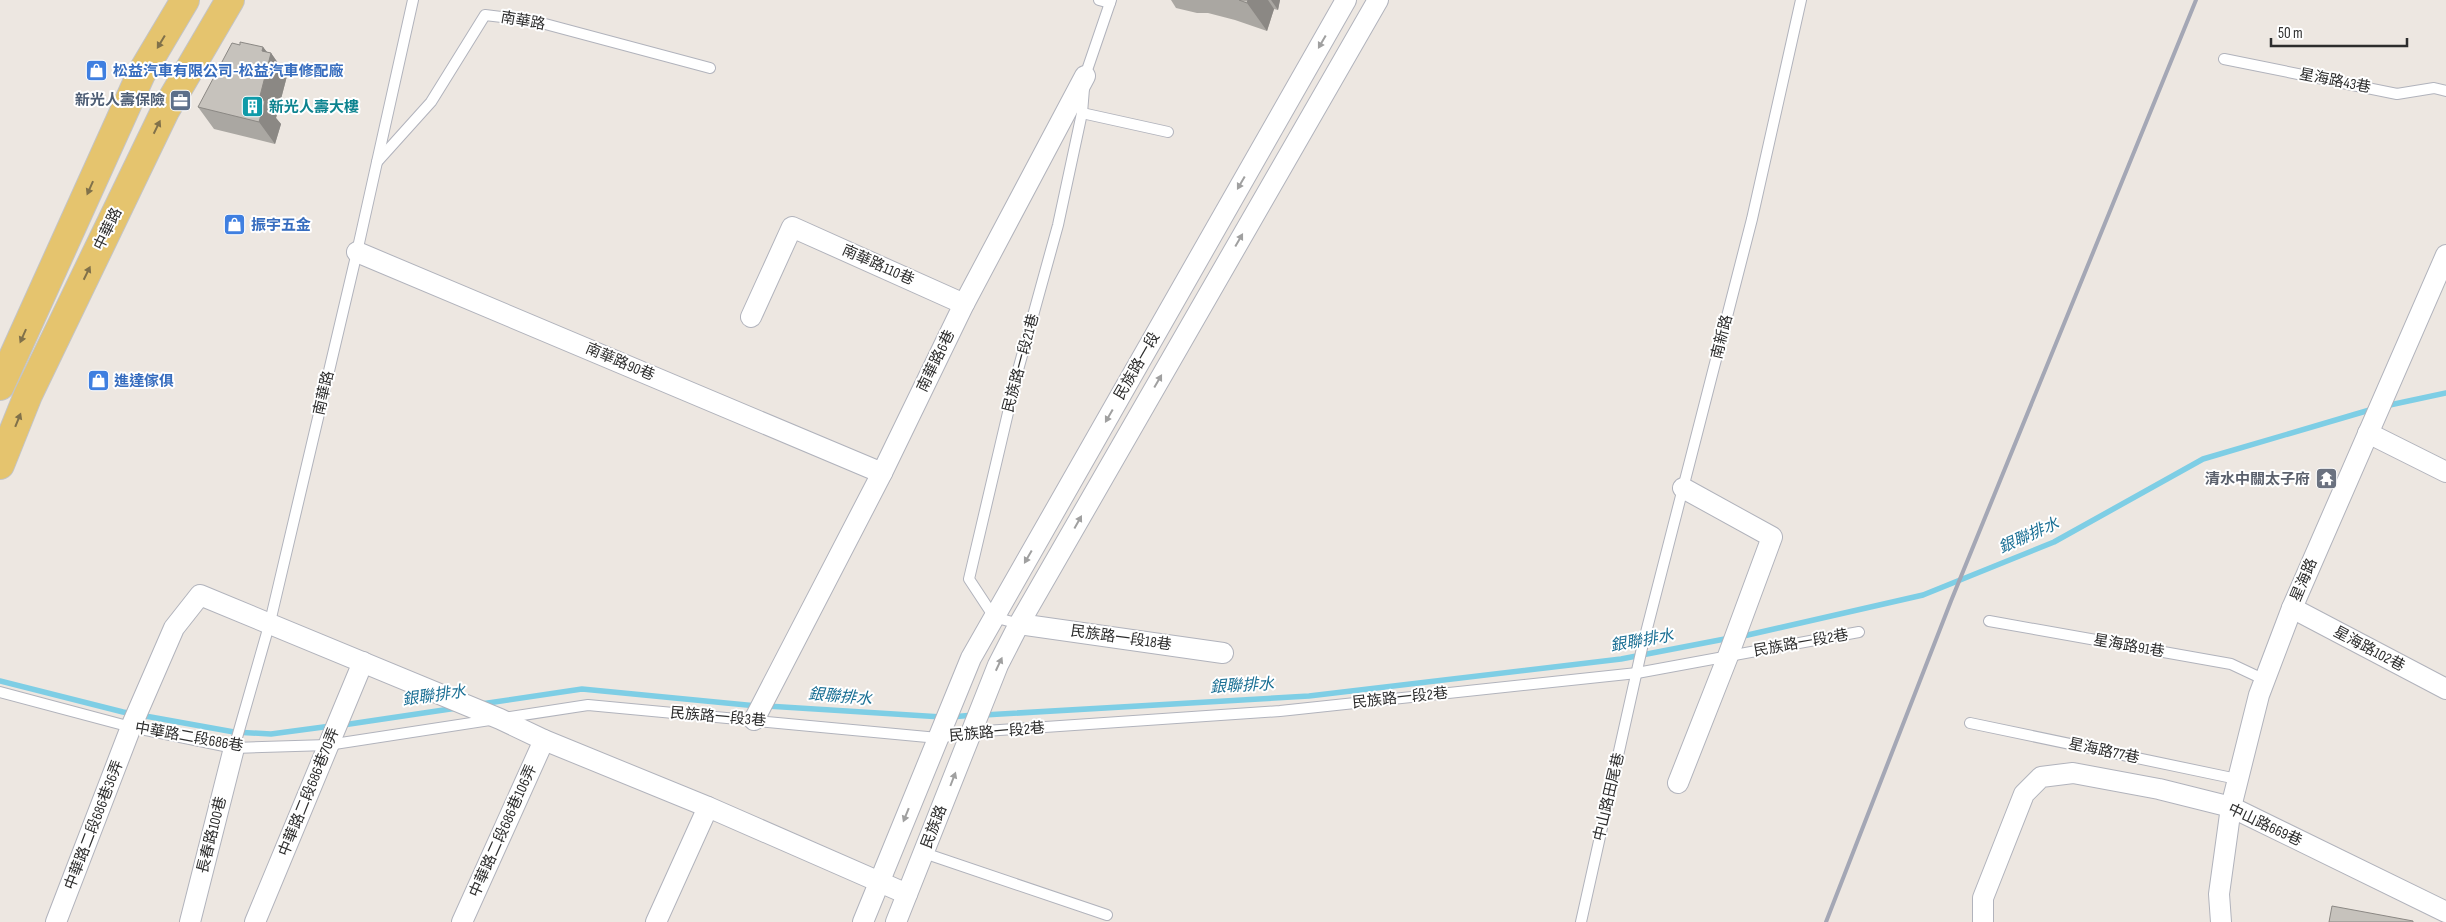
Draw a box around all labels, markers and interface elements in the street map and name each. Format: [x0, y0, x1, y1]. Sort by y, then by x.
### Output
street label: 南華路 [499, 8, 547, 34]
scale bar [2271, 15, 2407, 47]
text: 50 m [2278, 24, 2303, 43]
one-way arrow [156, 35, 165, 48]
one-way arrow [1318, 36, 1327, 49]
shop icon: 松益汽車有限公司-松益汽車修配廠 [85, 59, 109, 83]
place label: 松益汽車有限公司-松益汽車修配廠 [113, 62, 344, 81]
street label: 星海路43巷 [2298, 65, 2372, 97]
office icon: 新光人壽保險 [169, 88, 193, 112]
place label: 新光人壽保險 [75, 91, 165, 110]
building icon: 新光人壽大樓 [241, 95, 265, 119]
place label: 新光人壽大樓 [269, 98, 359, 117]
one-way arrow [154, 120, 162, 134]
one-way arrow [1237, 177, 1246, 190]
one-way arrow [85, 181, 93, 195]
street label: 中華路 [90, 205, 126, 253]
shop icon: 振宇五金 [223, 213, 247, 237]
place label: 振宇五金 [251, 216, 311, 235]
one-way arrow [1235, 233, 1244, 246]
street label: 南華路110巷 [839, 241, 917, 289]
one-way arrow [83, 266, 91, 280]
street label: 民族路一段21巷 [999, 312, 1043, 414]
street label: 南新路 [1707, 313, 1737, 361]
street label: 南華路6巷 [913, 327, 959, 395]
one-way arrow [18, 329, 26, 343]
street label: 民族路一段 [1110, 329, 1164, 403]
street label: 南華路90巷 [583, 339, 657, 385]
shop icon: 進達傢俱 [86, 369, 110, 393]
street label: 南華路 [310, 369, 338, 417]
place label: 進達傢俱 [114, 372, 174, 391]
one-way arrow [1154, 374, 1163, 387]
one-way arrow [1104, 409, 1113, 422]
one-way arrow [14, 412, 22, 427]
temple icon: 清水中關太子府 [2314, 467, 2338, 491]
place label: 清水中關太子府 [2205, 470, 2310, 489]
water label: 銀聯排水 [1996, 514, 2063, 558]
one-way arrow [1073, 515, 1082, 528]
one-way arrow [1024, 549, 1032, 564]
street label: 星海路 [2286, 556, 2322, 604]
street label: 民族路一段18巷 [1069, 622, 1173, 654]
street label: 星海路102巷 [2330, 622, 2408, 676]
street label: 民族路一段2巷 [1752, 625, 1850, 661]
water label: 銀聯排水 [1609, 626, 1676, 656]
street label: 星海路91巷 [2092, 630, 2166, 662]
one-way arrow [995, 657, 1003, 671]
water label: 銀聯排水 [1210, 675, 1275, 697]
water label: 銀聯排水 [401, 682, 468, 710]
street label: 民族路一段2巷 [1351, 684, 1449, 712]
water label: 銀聯排水 [807, 685, 874, 709]
street label: 民族路一段3巷 [669, 703, 767, 731]
street label: 中華路二段686巷 [133, 718, 245, 756]
street label: 民族路一段2巷 [948, 718, 1046, 746]
street label: 中華路二段686巷70弄 [274, 725, 344, 859]
street label: 星海路77巷 [2067, 734, 2141, 768]
street label: 中山路田尾巷 [1590, 751, 1628, 843]
street label: 中華路二段686巷36弄 [60, 757, 128, 893]
street label: 中華路二段686巷106弄 [465, 762, 541, 900]
one-way arrow [949, 771, 957, 786]
street label: 長春路100巷 [193, 795, 231, 875]
street label: 中山路669巷 [2225, 800, 2305, 850]
street label: 民族路 [917, 803, 951, 851]
one-way arrow [902, 808, 910, 822]

